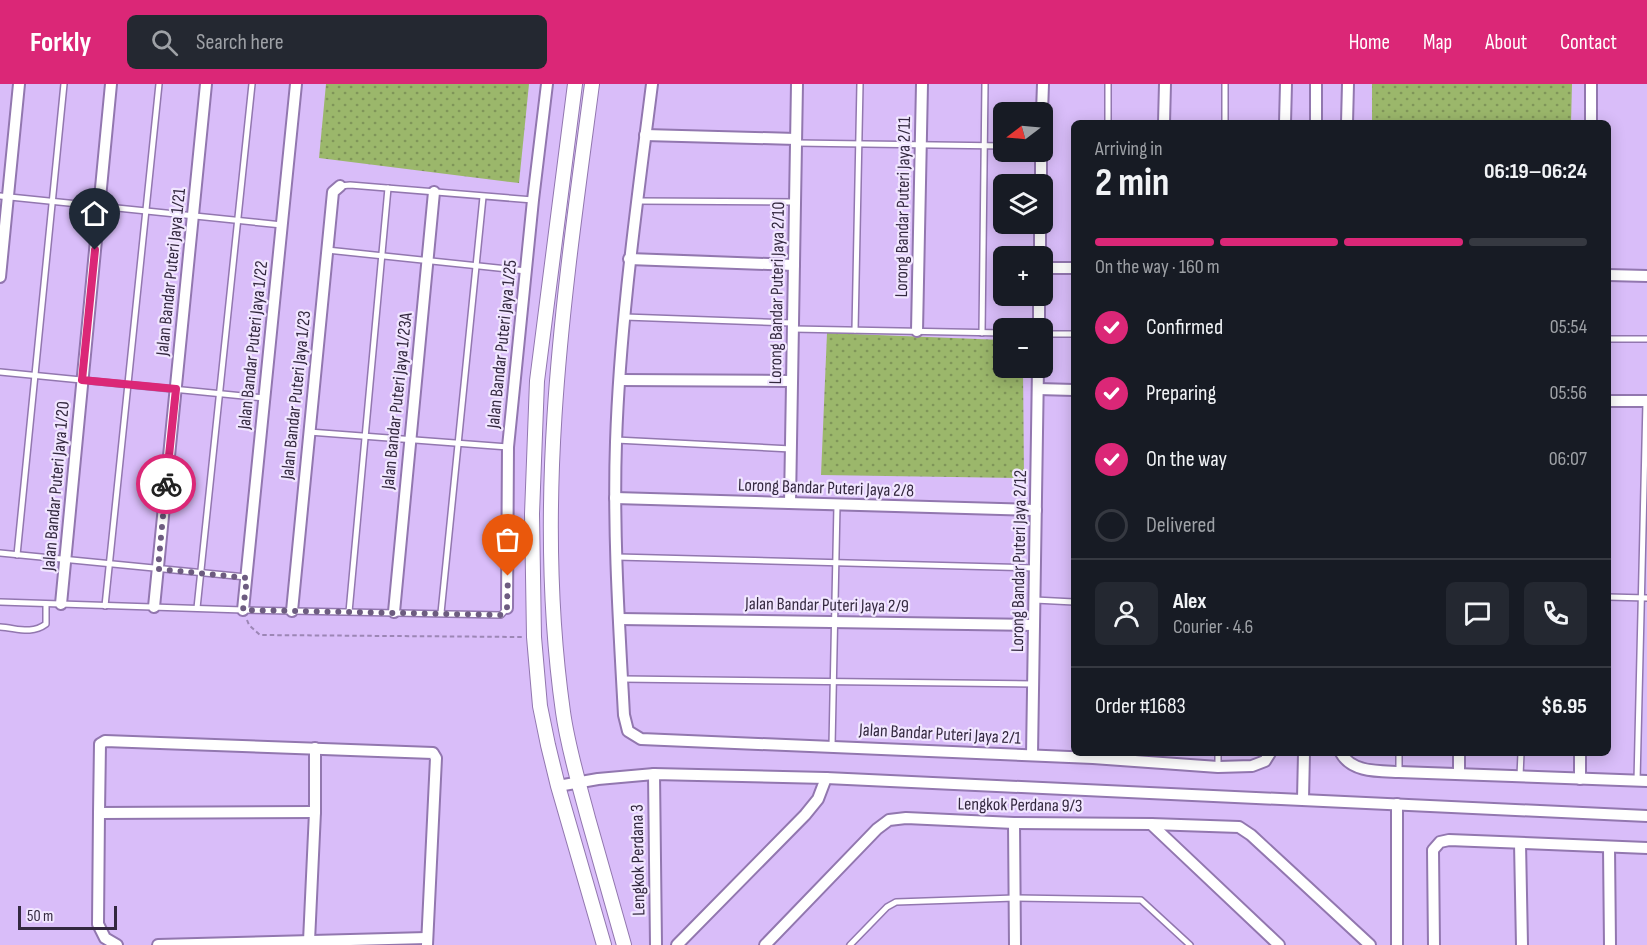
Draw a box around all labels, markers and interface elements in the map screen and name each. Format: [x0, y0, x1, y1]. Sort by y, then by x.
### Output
search box [127, 15, 547, 69]
text: Forkly [30, 26, 91, 59]
icon: search [148, 26, 181, 59]
text: Search here [196, 29, 284, 56]
text: Home [1349, 30, 1390, 55]
text: Map [1423, 30, 1452, 55]
text: About [1485, 30, 1527, 55]
text: Contact [1560, 30, 1617, 55]
north arrow [993, 102, 1053, 162]
map controls [993, 102, 1053, 378]
street label: Lorong Bandar Puteri Jaya 2/11 [891, 116, 915, 298]
text: Arriving in [1095, 137, 1163, 161]
text: 06:19–06:24 [1484, 158, 1587, 185]
text: 2 min [1095, 160, 1169, 207]
button: layers [993, 174, 1053, 234]
street label: Jalan Bandar Puteri Jaya 1/21 [152, 187, 190, 358]
pin [69, 188, 120, 250]
icon: home [78, 197, 111, 230]
street label: Lorong Bandar Puteri Jaya 2/10 [765, 202, 789, 384]
button: + [993, 246, 1053, 306]
text: On the way · 160 m [1095, 255, 1220, 279]
street label: Jalan Bandar Puteri Jaya 1/25 [483, 259, 521, 430]
street label: Jalan Bandar Puteri Jaya 1/22 [234, 260, 272, 431]
street label: Jalan Bandar Puteri Jaya 1/23 [277, 310, 315, 481]
street label: Jalan Bandar Puteri Jaya 1/23A [377, 311, 417, 491]
icon: check [1095, 311, 1128, 344]
text: Confirmed [1146, 314, 1223, 341]
text: 05:54 [1550, 315, 1587, 339]
button: − [993, 318, 1053, 378]
icon: check [1095, 377, 1128, 410]
text: Preparing [1146, 380, 1216, 407]
text: 05:56 [1550, 381, 1587, 405]
street label: Jalan Bandar Puteri Jaya 1/20 [38, 400, 74, 573]
icon: check [1095, 443, 1128, 476]
text: On the way [1146, 446, 1227, 473]
text: 06:07 [1549, 447, 1587, 471]
courier [136, 454, 196, 514]
icon: bike [150, 468, 183, 501]
street label: Lorong Bandar Puteri Jaya 2/12 [1007, 470, 1031, 652]
street label: Lorong Bandar Puteri Jaya 2/8 [738, 474, 914, 502]
text: Delivered [1146, 512, 1215, 539]
pin [482, 514, 533, 576]
icon: bag [491, 523, 524, 556]
button: person [1095, 582, 1158, 645]
button: chat [1446, 582, 1509, 645]
button: phone [1524, 582, 1587, 645]
text: Alex [1173, 588, 1206, 615]
street label: Jalan Bandar Puteri Jaya 2/9 [744, 593, 909, 617]
text: Courier · 4.6 [1173, 615, 1253, 639]
text: Order #1683 [1095, 693, 1186, 720]
text: $6.95 [1541, 693, 1587, 720]
street label: Jalan Bandar Puteri Jaya 2/1 [858, 719, 1022, 749]
street label: Lengkok Perdana 9/3 [957, 793, 1083, 817]
street label: Lengkok Perdana 3 [627, 804, 649, 916]
scale bar [18, 903, 117, 930]
text: 50 m [27, 907, 53, 926]

